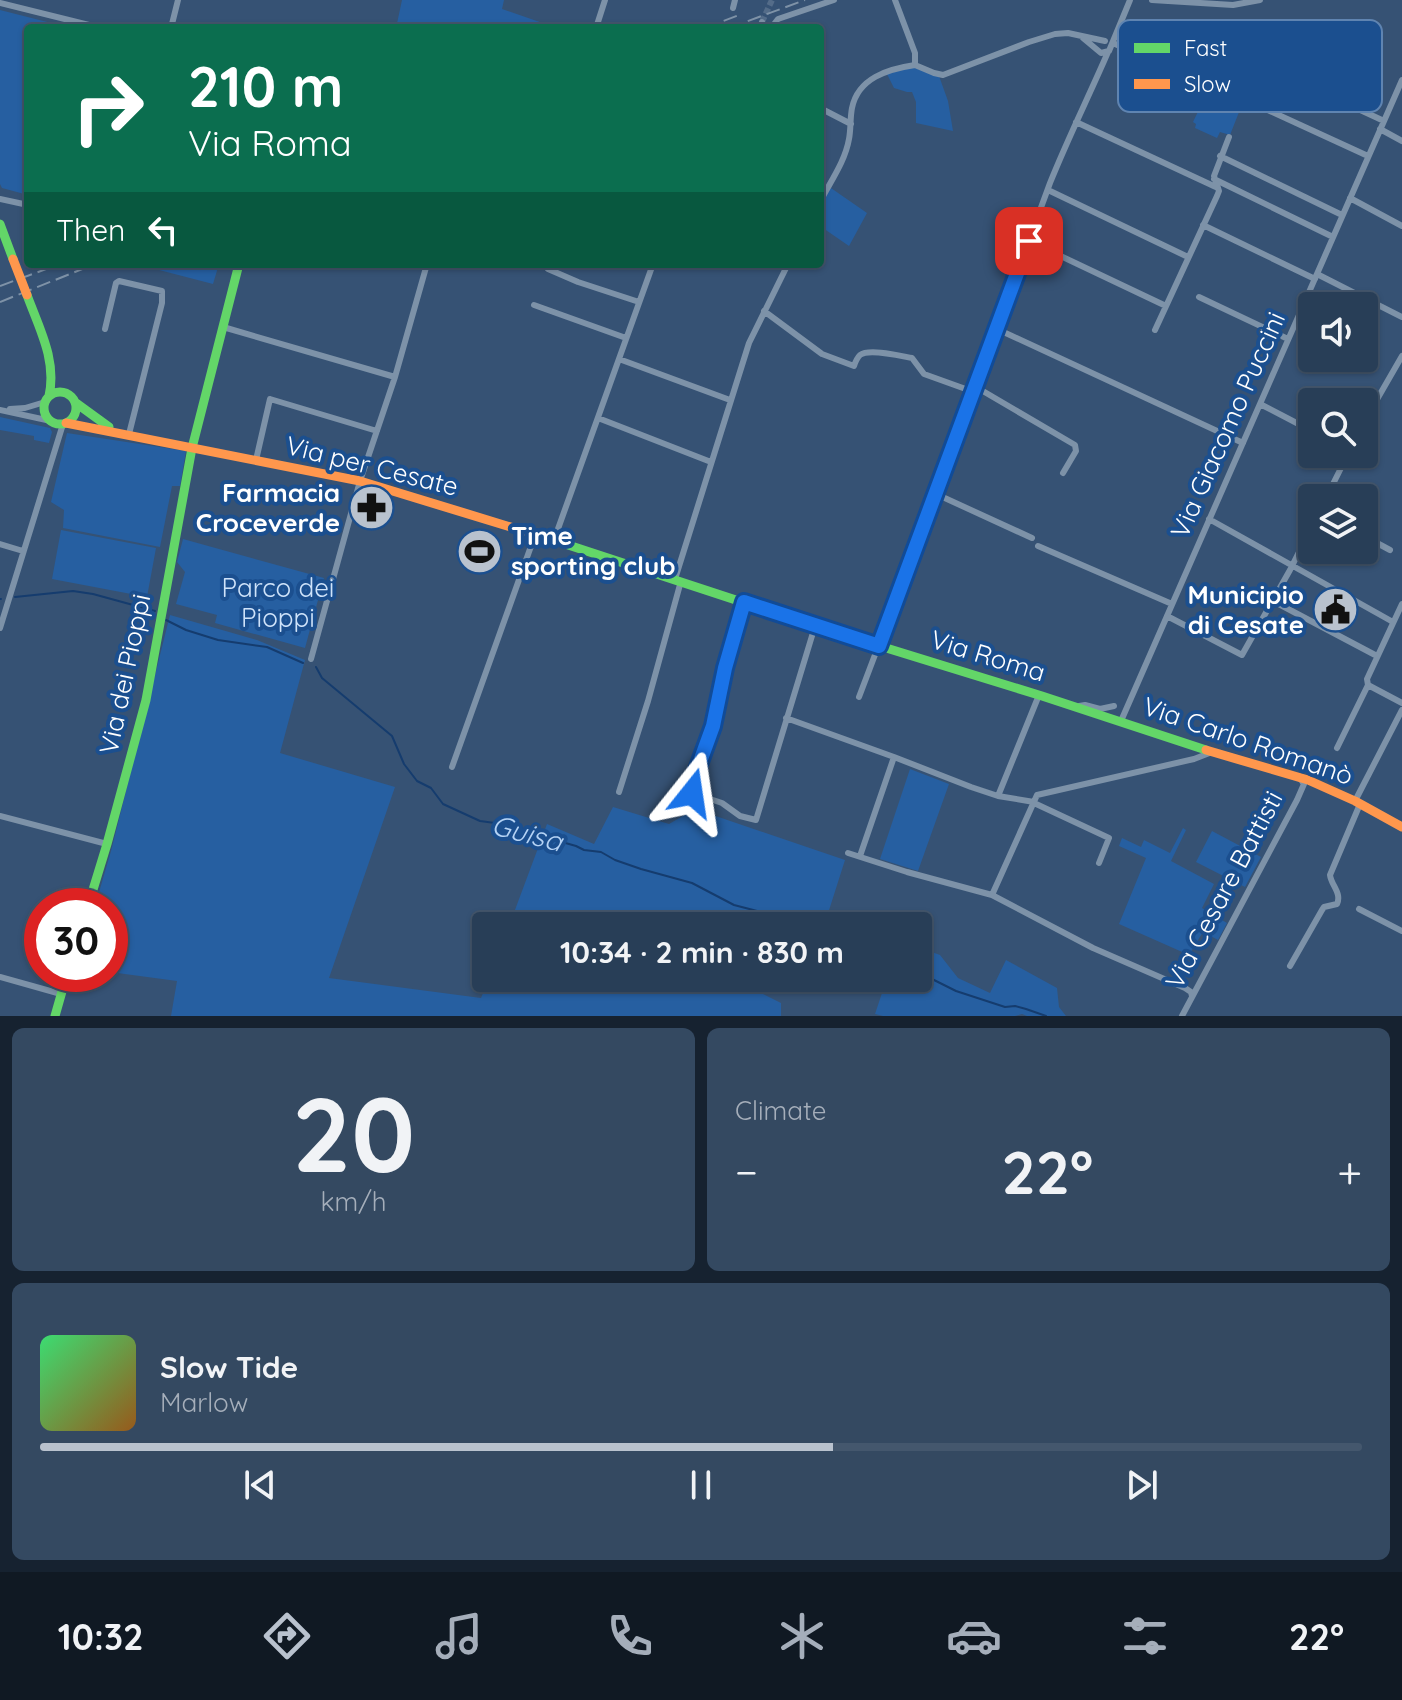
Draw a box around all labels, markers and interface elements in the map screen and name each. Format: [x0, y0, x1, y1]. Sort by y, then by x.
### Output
legend [1118, 20, 1382, 112]
text: Fast [1184, 34, 1227, 62]
text: 210 m [188, 51, 343, 121]
icon: right [56, 56, 160, 160]
text: Slow [1184, 70, 1231, 98]
text: Via Roma [188, 120, 352, 165]
pin [995, 207, 1063, 275]
icon: left [141, 208, 185, 252]
text: Then [56, 211, 125, 249]
icon: arrive [1007, 219, 1051, 263]
map controls [1298, 292, 1378, 564]
button: sound [1298, 292, 1378, 372]
street label: Via Giacomo Puccini [1163, 307, 1292, 543]
button: search [1298, 388, 1378, 468]
street label: Via per Cesate [283, 428, 462, 503]
place label: Farmacia Croceverde [196, 476, 340, 539]
pharmacy icon: Farmacia Croceverde [347, 484, 395, 532]
button: layers [1298, 484, 1378, 564]
place label: Time sporting club [511, 519, 676, 582]
sports icon: Time sporting club [456, 527, 504, 575]
park label: Parco dei Pioppi [222, 571, 334, 634]
place label: Municipio di Cesate [1187, 578, 1304, 641]
public building icon: Municipio di Cesate [1311, 586, 1359, 634]
street label: Via dei Pioppi [91, 591, 158, 757]
street label: Via Roma [927, 622, 1049, 689]
street label: Via Carlo Romanò [1139, 689, 1358, 792]
position arrow [650, 751, 734, 835]
street label: Via Cesare Battisti [1158, 785, 1290, 994]
water label: Guisa [488, 806, 568, 859]
speed limit sign: 30 [24, 888, 128, 992]
text: 10:34 · 2 min · 830 m [560, 933, 844, 971]
text: 20 [292, 1068, 415, 1198]
text: Climate [735, 1094, 826, 1127]
text: 22° [1002, 1134, 1093, 1209]
text: − [735, 1144, 758, 1199]
text: + [1337, 1144, 1362, 1199]
text: km/h [321, 1185, 386, 1218]
text: Slow Tide [160, 1348, 298, 1386]
text: Marlow [160, 1386, 248, 1419]
icon: previous [238, 1463, 282, 1507]
icon: pause [679, 1463, 723, 1507]
icon: next [1120, 1463, 1164, 1507]
icon: directions [259, 1608, 315, 1664]
icon: music [431, 1608, 487, 1664]
icon: phone [602, 1608, 658, 1664]
icon: climate [774, 1608, 830, 1664]
icon: car [946, 1608, 1002, 1664]
icon: filters [1117, 1608, 1173, 1664]
text: 10:32 [58, 1614, 144, 1659]
text: 22° [1289, 1614, 1344, 1659]

